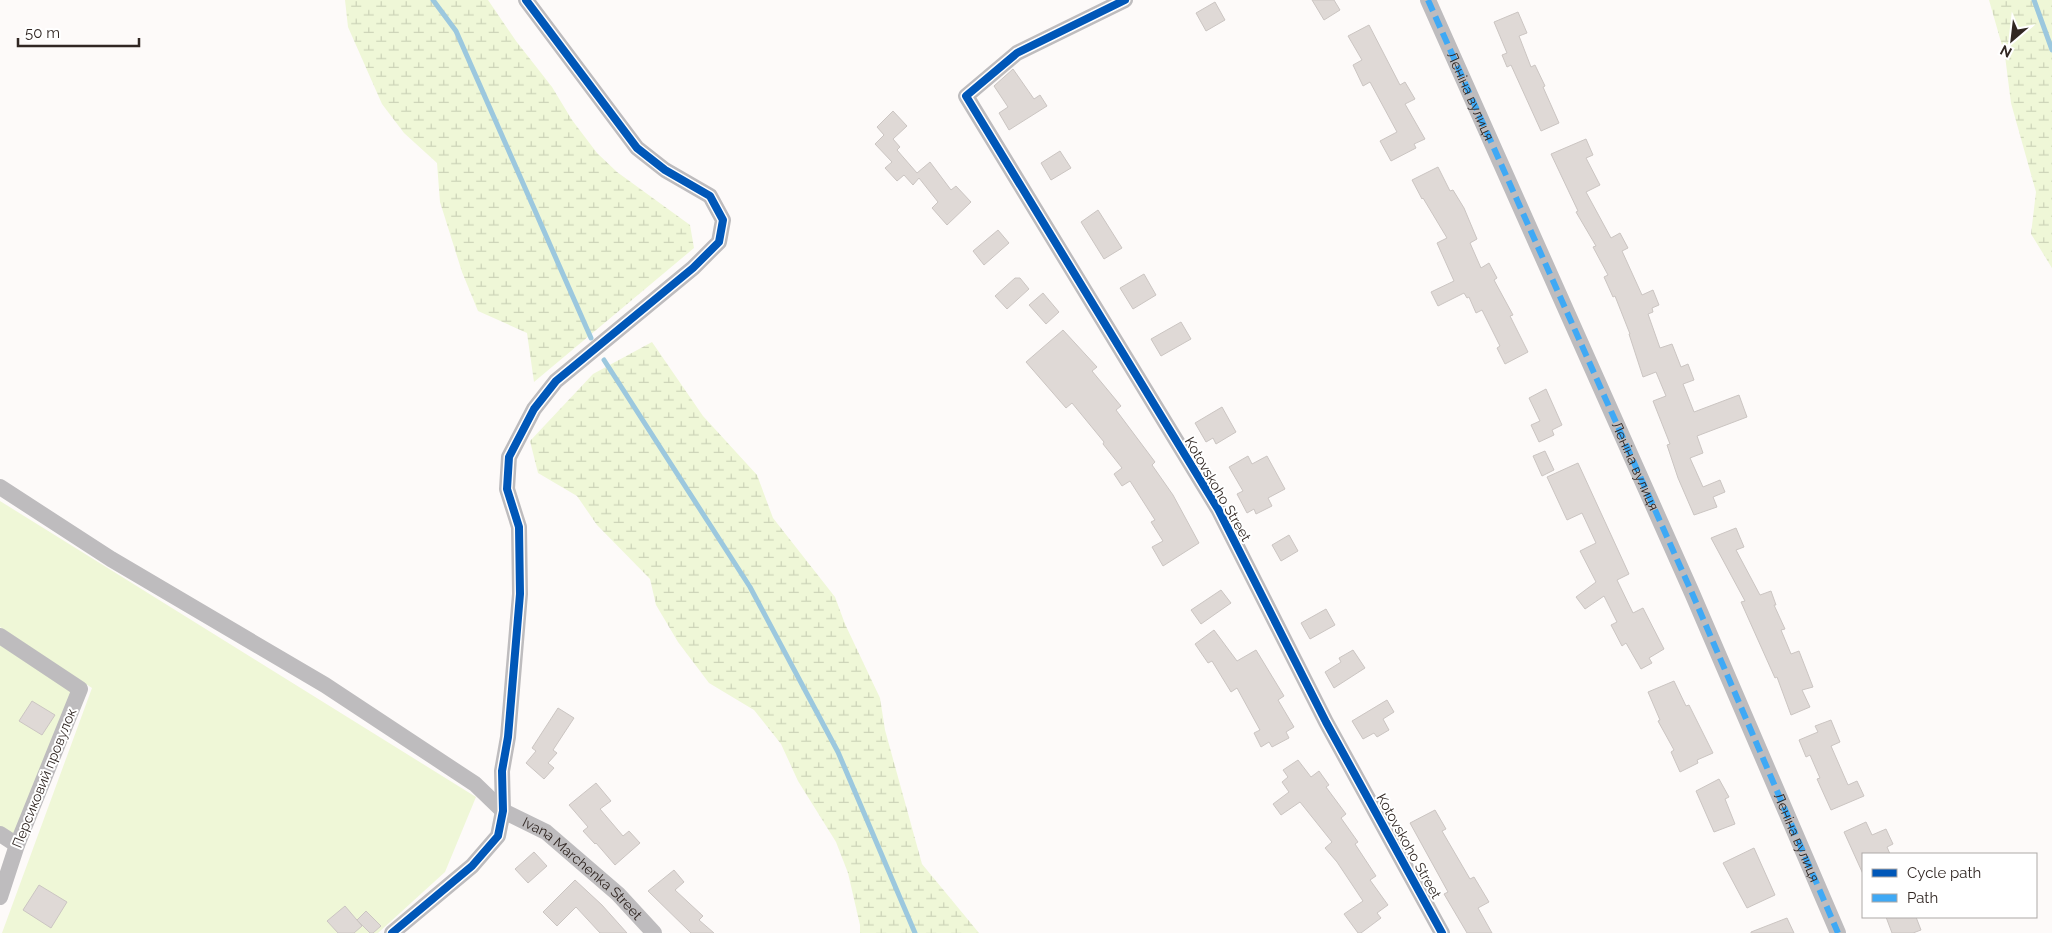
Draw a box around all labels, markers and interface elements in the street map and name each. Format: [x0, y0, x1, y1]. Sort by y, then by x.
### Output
scale bar [18, 15, 139, 47]
north arrow [1987, 15, 2037, 65]
text: 50 m [25, 24, 60, 42]
text: N [1997, 42, 2014, 61]
street label: Леніна вулиця [1444, 49, 1497, 143]
street label: Леніна вулиця [1609, 419, 1662, 513]
street label: Kotovskoho Street [1182, 434, 1255, 544]
street label: Персиковий провулок [9, 706, 79, 850]
street label: Леніна вулиця [1771, 790, 1823, 884]
street label: Kotovskoho Street [1373, 791, 1445, 902]
street label: Ivana Marchenka Street [520, 814, 646, 923]
legend [1862, 853, 2037, 918]
text: Cycle path [1907, 864, 1981, 882]
text: Path [1907, 889, 1938, 907]

